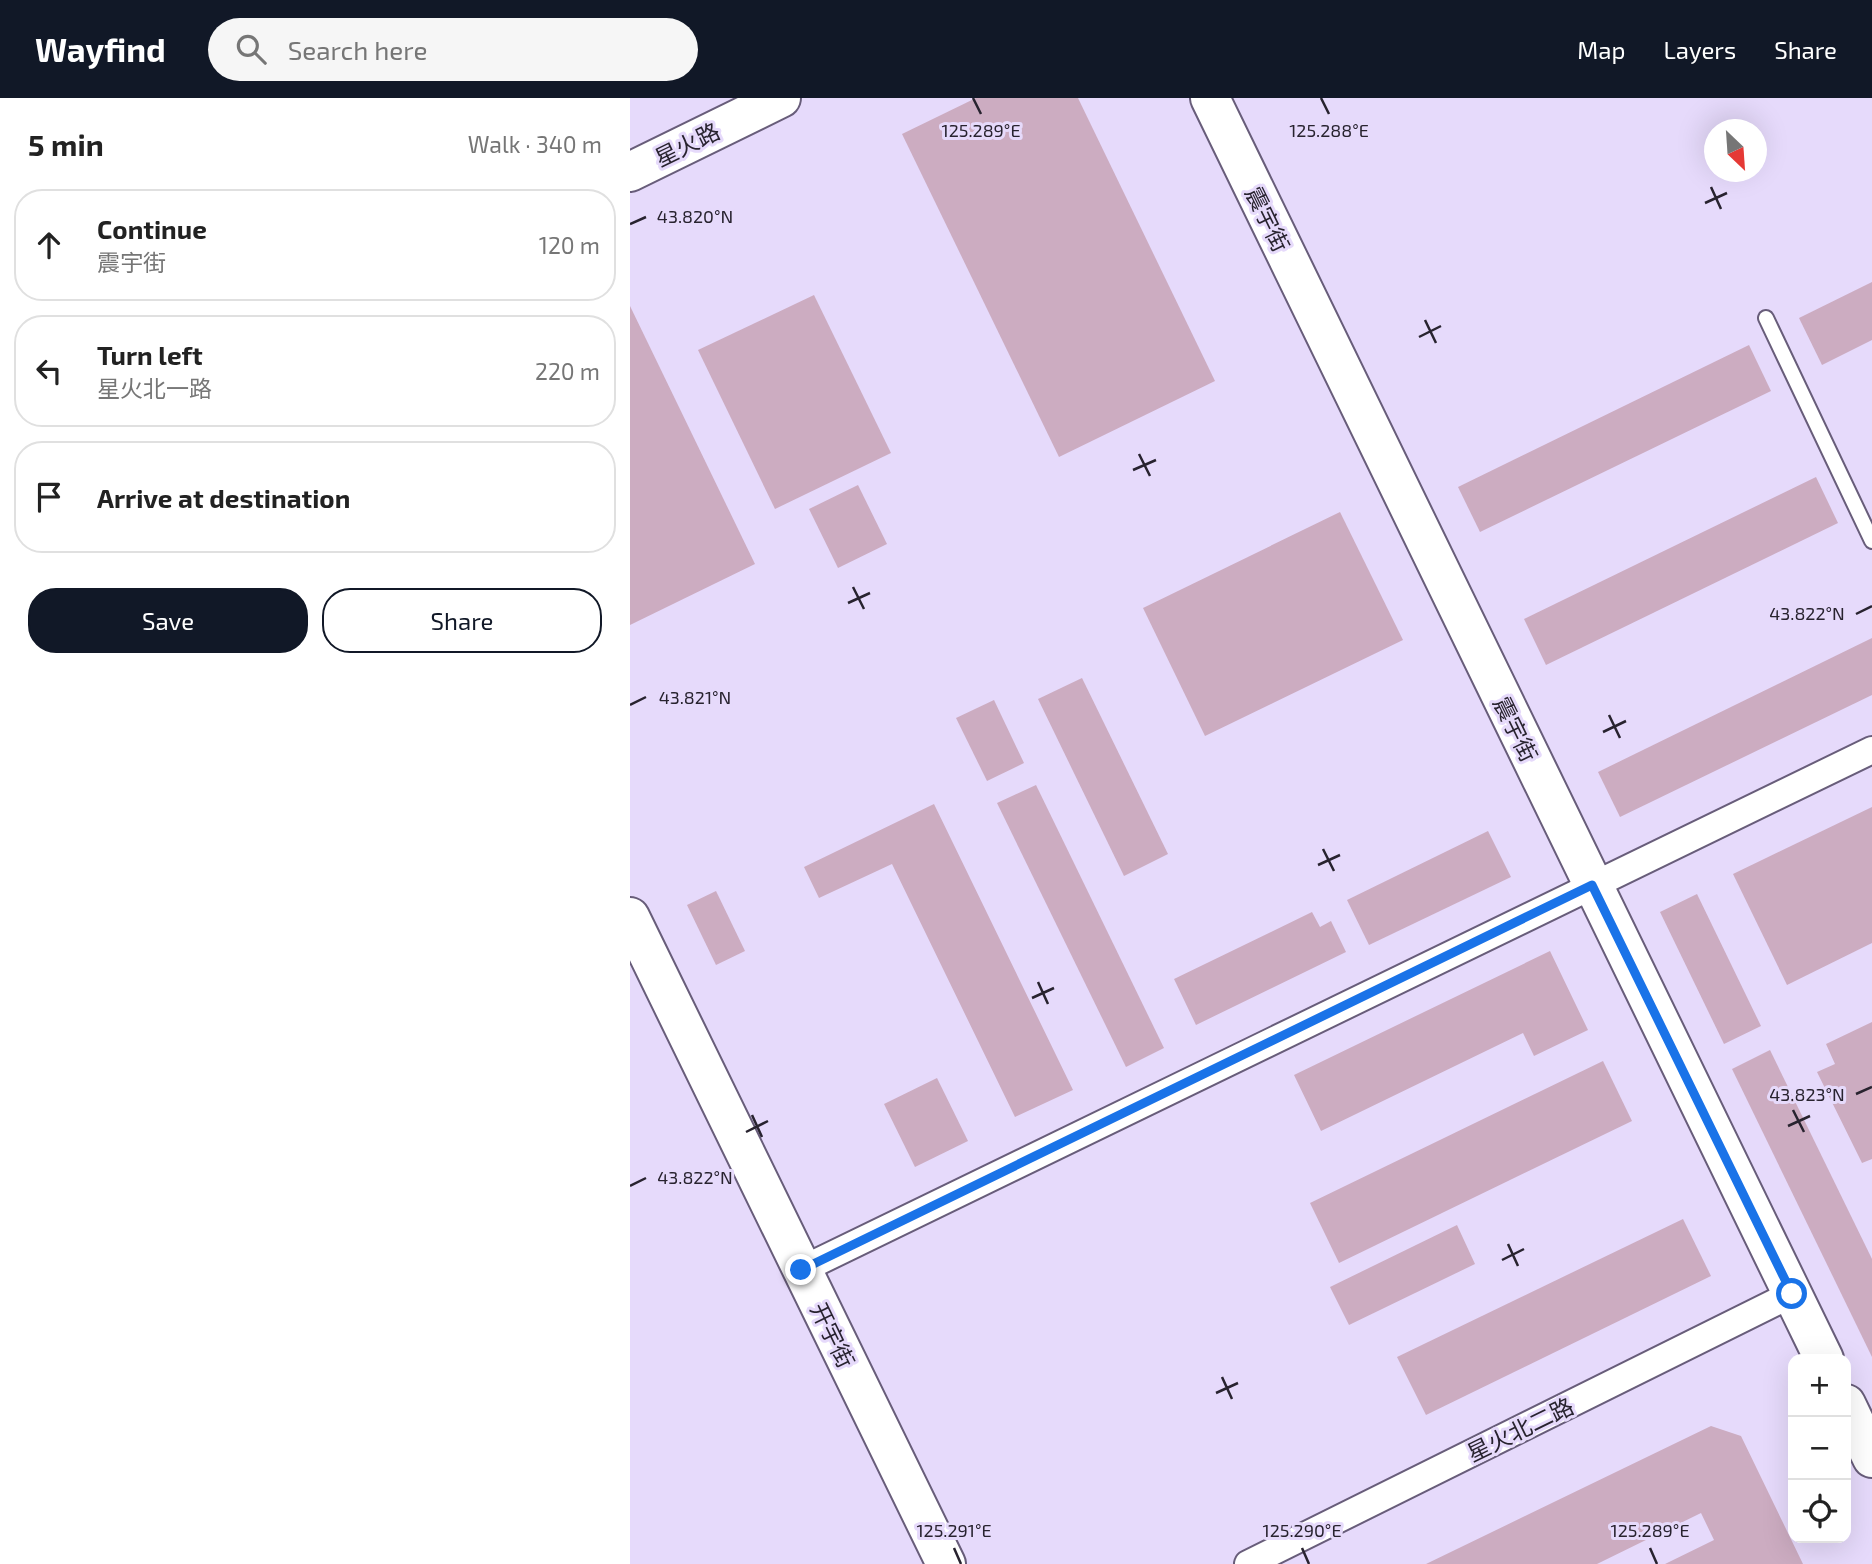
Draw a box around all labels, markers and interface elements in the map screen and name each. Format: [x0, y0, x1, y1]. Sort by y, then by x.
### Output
search box [208, 18, 698, 81]
text: Wayfind [35, 29, 166, 69]
icon: search [232, 30, 270, 68]
text: Search here [288, 34, 427, 65]
text: Map [1577, 35, 1625, 64]
text: Layers [1663, 35, 1736, 64]
text: Share [1774, 35, 1837, 64]
street label: 星火路 [650, 116, 724, 172]
text: 125.289°E [941, 119, 1021, 141]
text: 125.288°E [1289, 119, 1369, 141]
north arrow [1704, 119, 1767, 182]
text: 5 min [28, 126, 104, 162]
text: Walk · 340 m [468, 130, 602, 158]
street label: 震宇街 [1240, 182, 1296, 256]
text: 43.820°N [657, 205, 733, 227]
text: Continue [97, 213, 207, 244]
icon: ahead [30, 226, 68, 264]
text: 120 m [539, 231, 600, 259]
text: 震宇街 [97, 248, 166, 276]
text: Turn left [97, 339, 203, 370]
icon: left [30, 352, 68, 390]
text: 220 m [535, 357, 600, 385]
text: 星火北一路 [97, 374, 212, 402]
icon: arrive [30, 478, 68, 516]
text: Arrive at destination [97, 482, 350, 513]
button: Save [28, 588, 308, 653]
button: Share [322, 588, 602, 653]
text: 43.822°N [1769, 602, 1845, 624]
text: 43.821°N [659, 686, 731, 708]
street label: 震宇街 [1488, 692, 1544, 766]
text: 43.823°N [1769, 1083, 1845, 1105]
text: 43.822°N [657, 1166, 733, 1188]
route end [785, 1254, 816, 1285]
route start [1776, 1278, 1807, 1309]
street label: 开宇街 [805, 1298, 861, 1372]
map controls [1788, 1354, 1851, 1543]
button: + [1788, 1354, 1851, 1417]
street label: 星火北二路 [1462, 1391, 1578, 1467]
button: − [1788, 1417, 1851, 1480]
button: locate [1788, 1480, 1851, 1543]
text: 125.291°E [916, 1519, 992, 1541]
text: 125.290°E [1263, 1519, 1341, 1541]
text: 125.289°E [1610, 1519, 1690, 1541]

